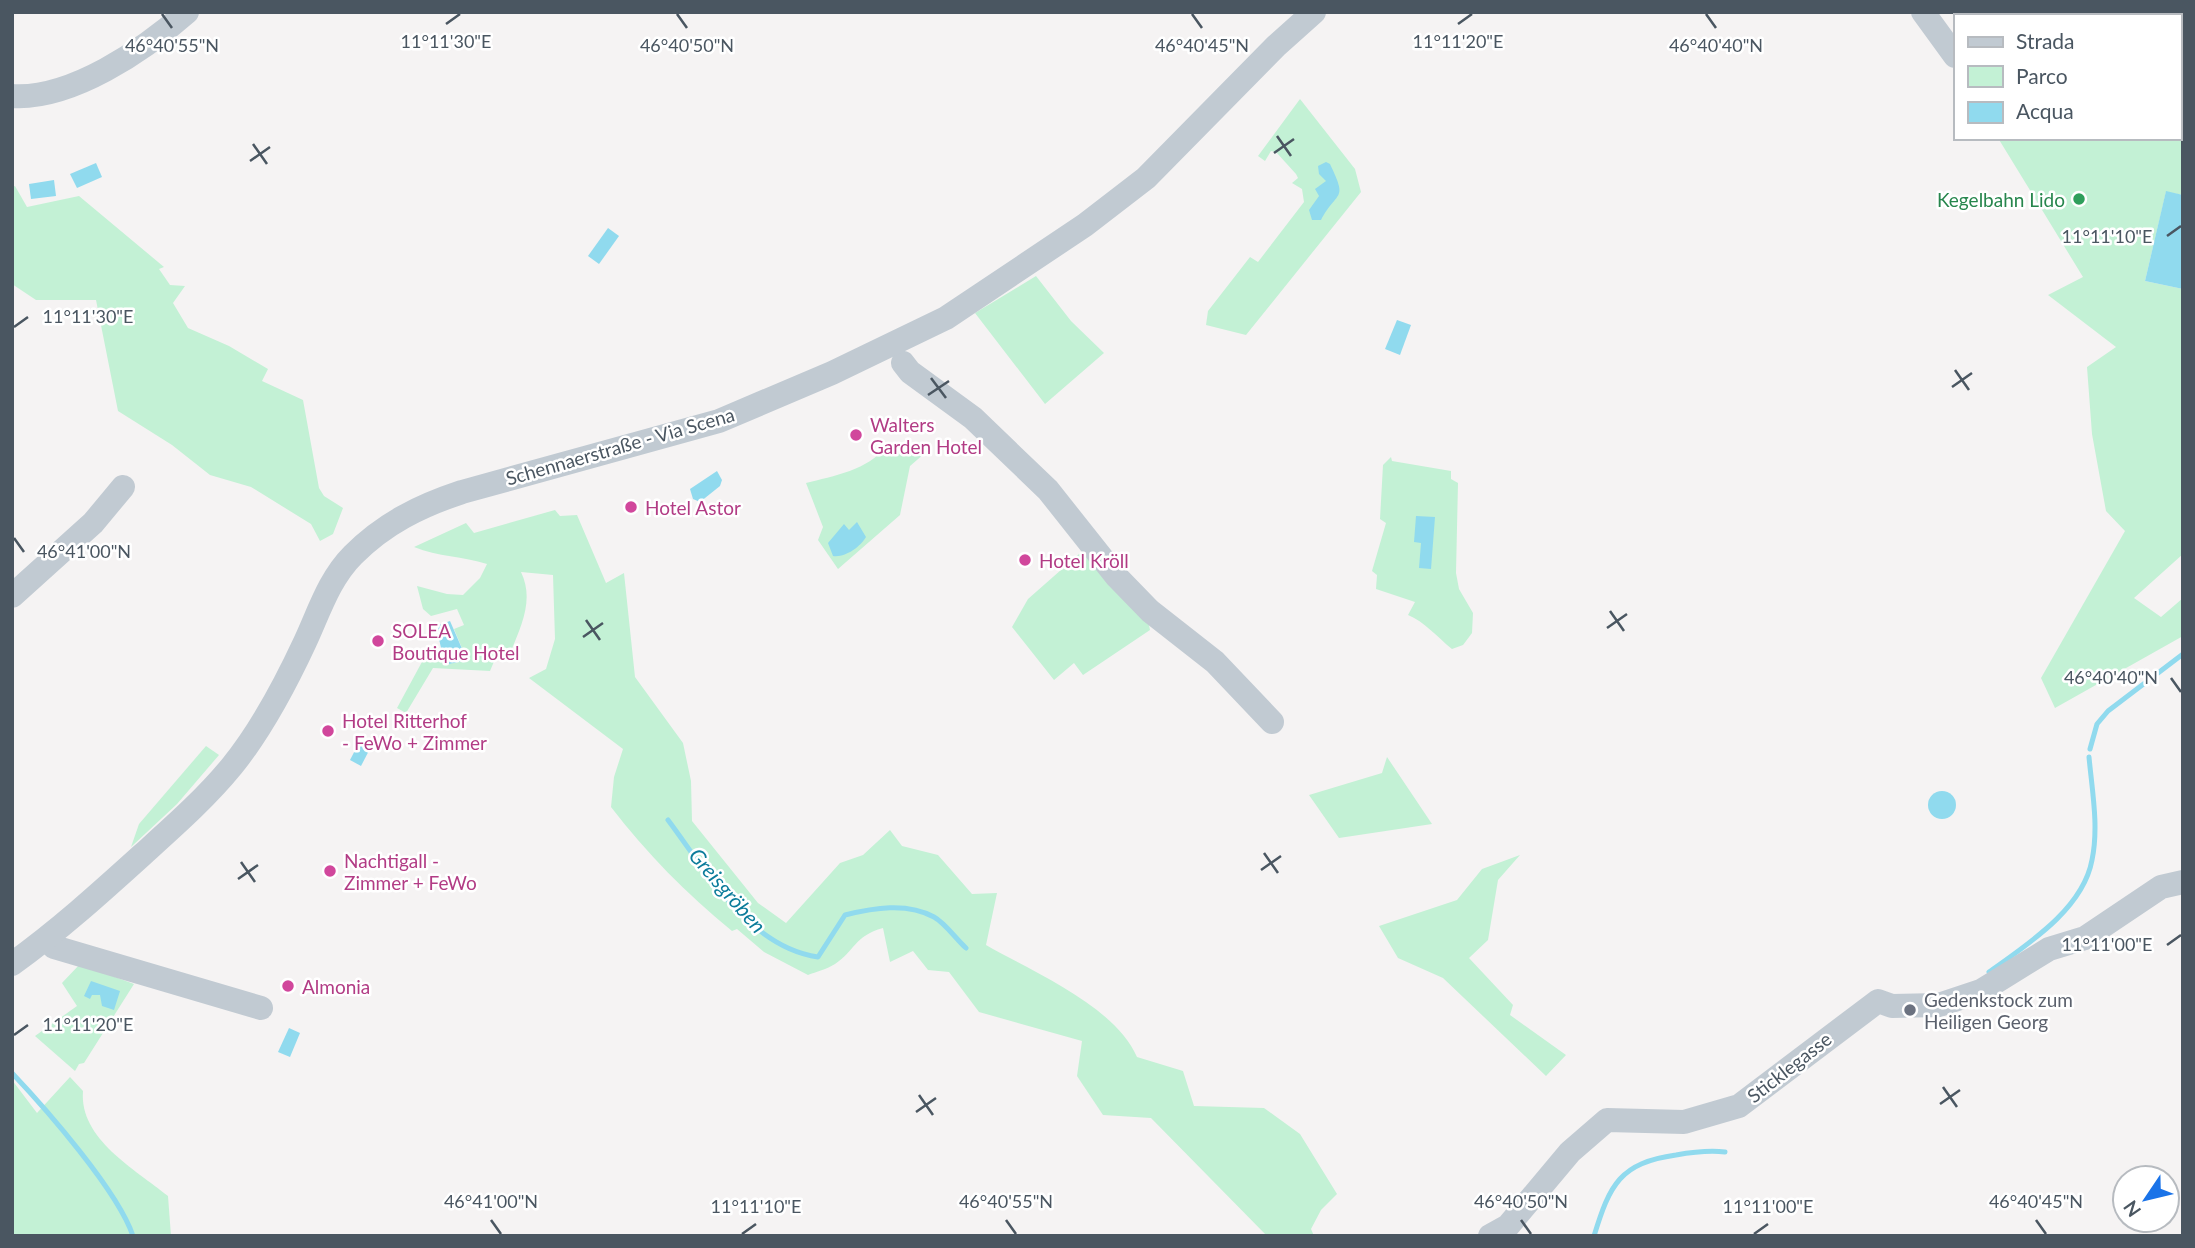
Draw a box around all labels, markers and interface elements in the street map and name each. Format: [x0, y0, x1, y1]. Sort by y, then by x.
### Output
legend [1954, 14, 2181, 140]
text: Strada [2016, 28, 2075, 53]
text: 11°11'30"E [401, 30, 491, 52]
text: 11°11'20"E [1413, 30, 1503, 52]
text: 46°40'55"N [125, 34, 219, 56]
text: 46°40'50"N [640, 34, 734, 56]
text: 46°40'45"N [1155, 34, 1249, 56]
text: 46°40'40"N [1669, 34, 1763, 56]
text: Parco [2016, 63, 2068, 88]
text: Acqua [2016, 98, 2074, 123]
place label: Kegelbahn Lido [1937, 188, 2065, 211]
marker: Kegelbahn Lido [2071, 191, 2087, 207]
text: 11°11'10"E [2062, 225, 2152, 247]
text: 11°11'30"E [43, 305, 133, 327]
street label: Schennaerstraße - Via Scena [503, 402, 737, 490]
place label: Walters Garden Hotel [870, 413, 982, 458]
marker: Walters Garden Hotel [848, 427, 864, 443]
place label: Hotel Astor [645, 496, 741, 519]
marker: Hotel Astor [623, 499, 639, 515]
text: 46°41'00"N [37, 540, 131, 562]
place label: Hotel Kröll [1039, 549, 1129, 572]
marker: Hotel Kröll [1017, 552, 1033, 568]
place label: SOLEA Boutique Hotel [392, 619, 519, 664]
marker: SOLEA Boutique Hotel [370, 633, 386, 649]
text: 46°40'40"N [2064, 666, 2158, 688]
place label: Hotel Ritterhof - FeWo + Zimmer [342, 709, 487, 754]
marker: Hotel Ritterhof - FeWo + Zimmer [320, 723, 336, 739]
water label: Greisgröben [684, 842, 772, 938]
place label: Nachtigall - Zimmer + FeWo [344, 849, 477, 894]
marker: Nachtigall - Zimmer + FeWo [322, 863, 338, 879]
text: 11°11'00"E [2062, 933, 2152, 955]
place label: Almonia [302, 975, 370, 998]
marker: Almonia [280, 978, 296, 994]
place label: Gedenkstock zum Heiligen Georg [1924, 988, 2073, 1033]
marker: Gedenkstock zum Heiligen Georg [1902, 1002, 1918, 1018]
text: 11°11'20"E [43, 1013, 133, 1035]
street label: Sticklegasse [1742, 1027, 1836, 1107]
north arrow [2111, 1164, 2181, 1234]
text: 46°41'00"N [444, 1190, 538, 1212]
text: 46°40'55"N [959, 1190, 1053, 1212]
text: 46°40'50"N [1474, 1190, 1568, 1212]
text: 46°40'45"N [1989, 1190, 2083, 1212]
text: 11°11'10"E [711, 1195, 801, 1217]
text: 11°11'00"E [1723, 1195, 1813, 1217]
text: N [2118, 1196, 2145, 1222]

